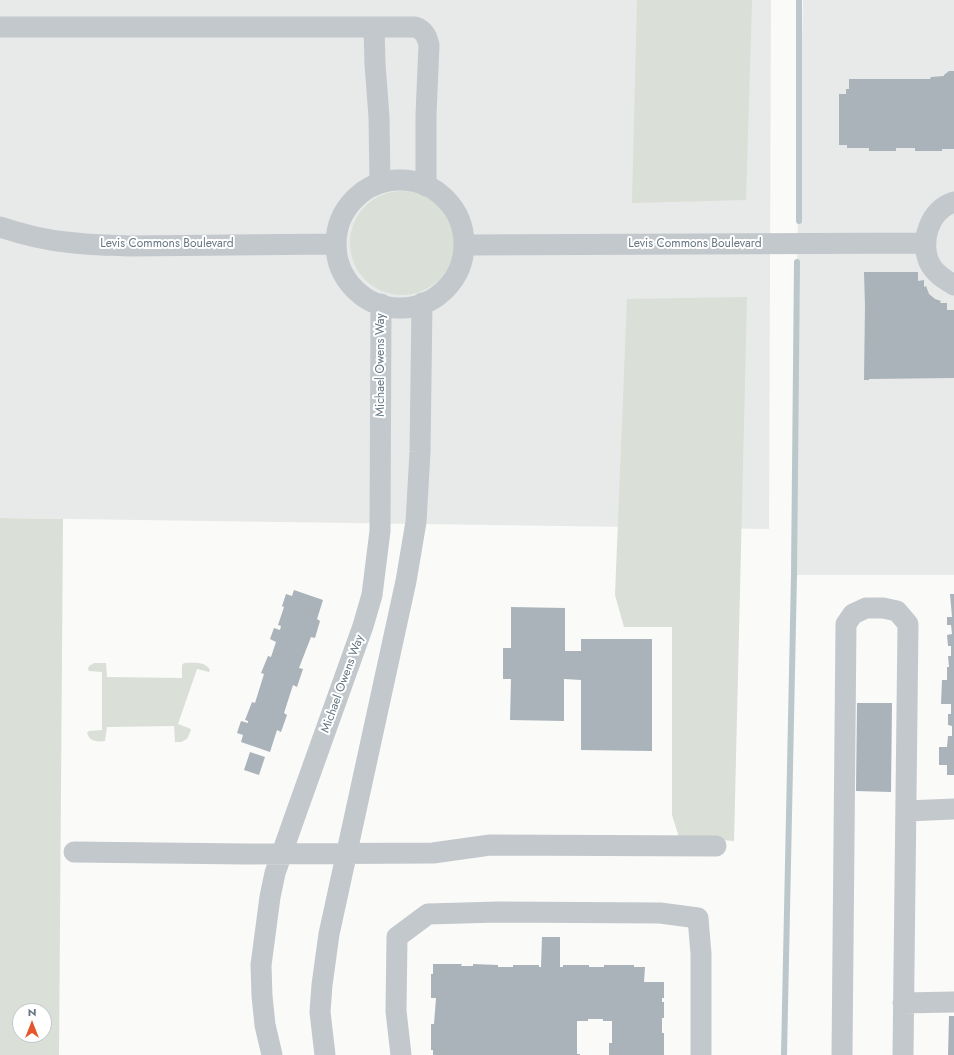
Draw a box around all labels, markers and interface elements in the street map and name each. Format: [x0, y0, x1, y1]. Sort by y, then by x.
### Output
street label: Levis Commons Boulevard [100, 237, 234, 251]
street label: Levis Commons Boulevard [628, 237, 762, 251]
street label: Michael Owens Way [374, 313, 388, 417]
street label: Michael Owens Way [319, 633, 367, 735]
north arrow [12, 1003, 52, 1043]
text: N [28, 1004, 36, 1020]

